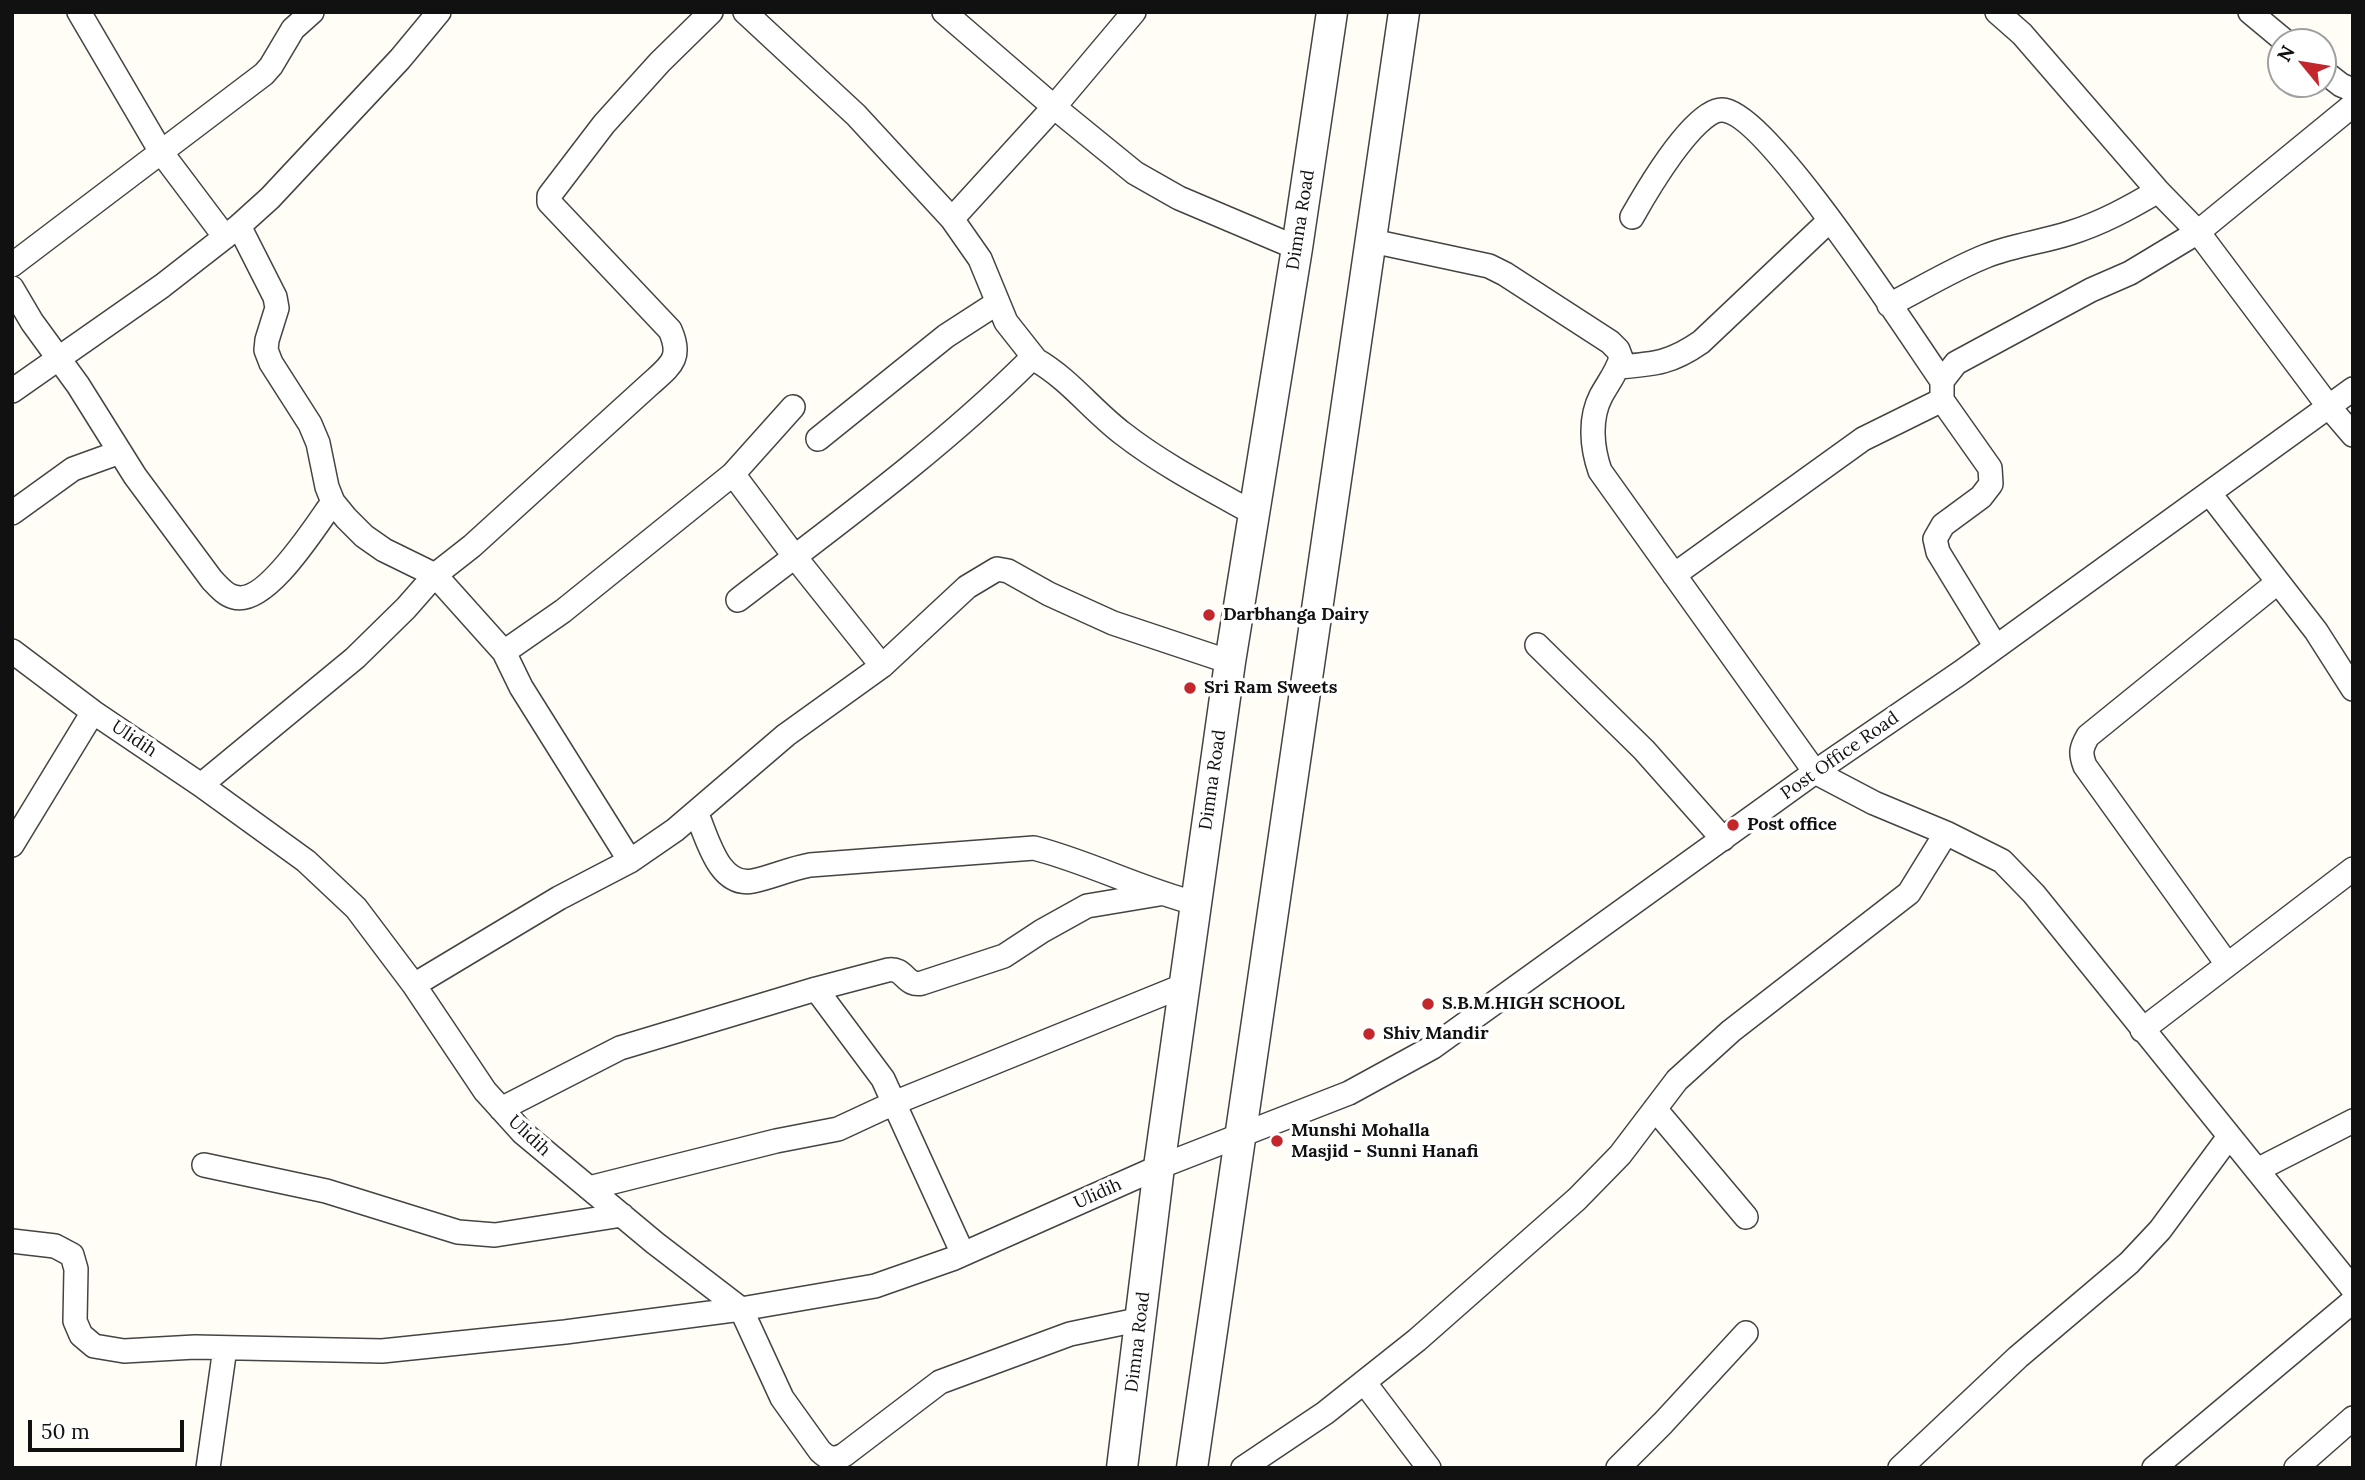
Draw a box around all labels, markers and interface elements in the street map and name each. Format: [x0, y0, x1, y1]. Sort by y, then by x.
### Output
north arrow [2267, 28, 2337, 98]
text: N [2271, 41, 2300, 66]
street label: Dimna Road [1282, 168, 1320, 272]
place label: Darbhanga Dairy [1223, 604, 1369, 626]
marker: Darbhanga Dairy [1201, 607, 1217, 623]
place label: Sri Ram Sweets [1204, 677, 1337, 699]
marker: Sri Ram Sweets [1182, 680, 1198, 696]
street label: Post Office Road [1777, 707, 1903, 805]
street label: Ulidih [107, 716, 161, 762]
street label: Dimna Road [1195, 728, 1231, 832]
place label: Post office [1747, 814, 1837, 836]
marker: Post office [1725, 817, 1741, 833]
place label: S.B.M.HIGH SCHOOL [1442, 993, 1625, 1015]
marker: S.B.M.HIGH SCHOOL [1420, 996, 1436, 1012]
place label: Shiv Mandir [1383, 1023, 1489, 1045]
marker: Shiv Mandir [1361, 1026, 1377, 1042]
street label: Ulidih [503, 1111, 555, 1161]
place label: Munshi Mohalla Masjid - Sunni Hanafi [1291, 1120, 1479, 1162]
marker: Munshi Mohalla Masjid - Sunni Hanafi [1269, 1133, 1285, 1149]
street label: Ulidih [1071, 1174, 1125, 1214]
street label: Dimna Road [1121, 1290, 1155, 1394]
scale bar [32, 1406, 187, 1450]
text: 50 m [41, 1418, 90, 1445]

